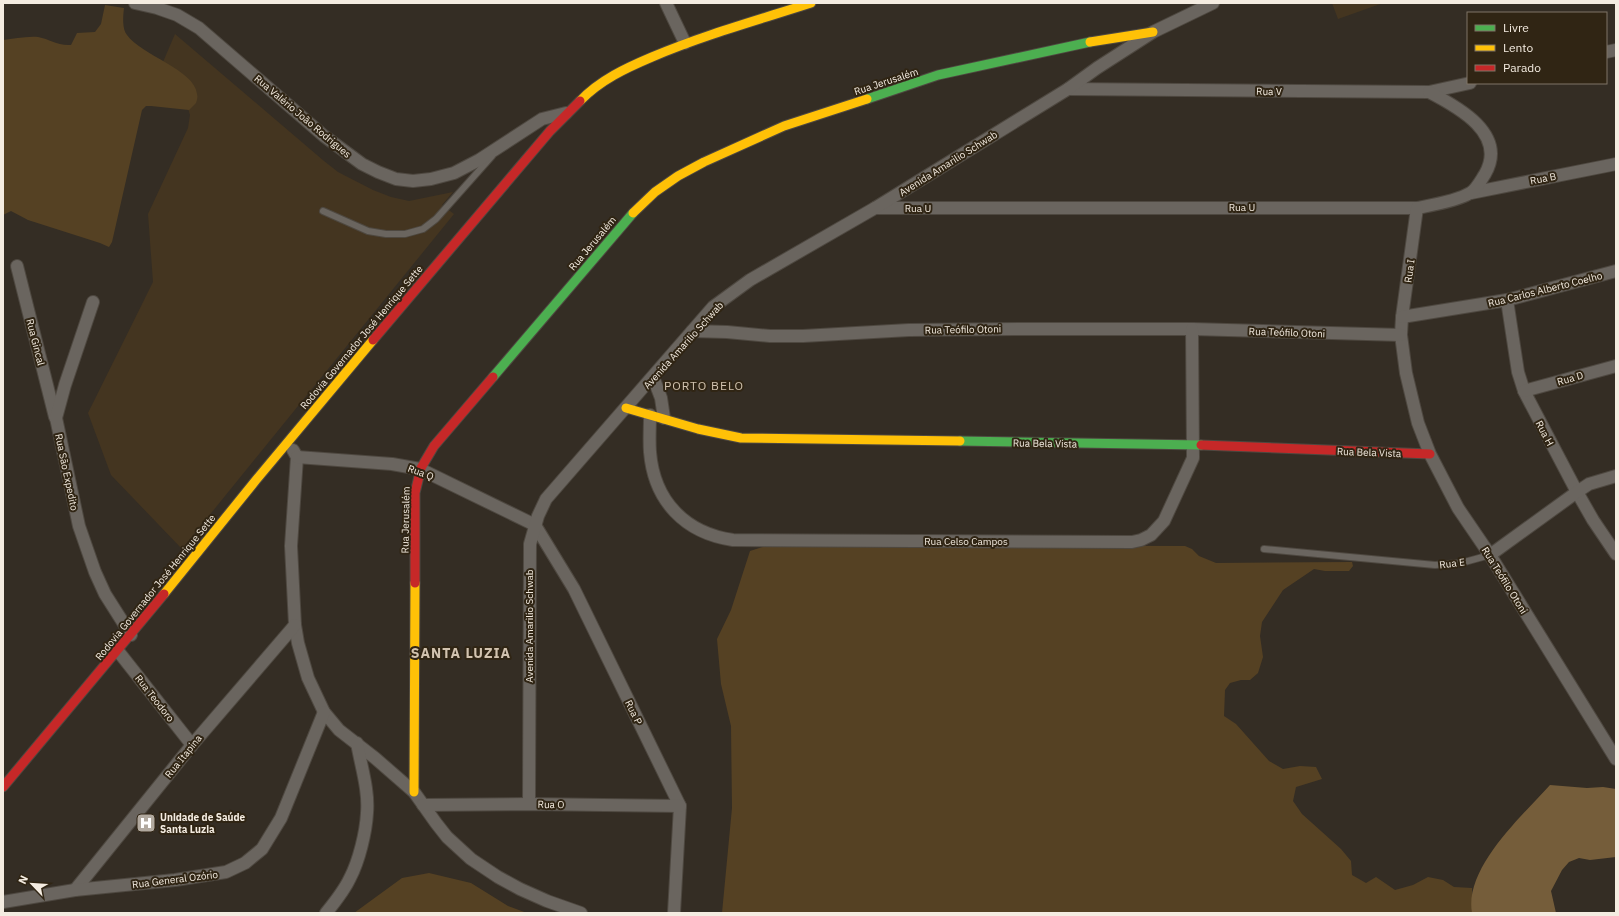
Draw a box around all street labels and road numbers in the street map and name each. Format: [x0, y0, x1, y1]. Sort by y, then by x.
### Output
street label: Rua Jerusalém [852, 65, 920, 98]
street label: Rua Valério João Rodrigues [252, 72, 354, 161]
street label: Rua V [1256, 85, 1282, 98]
street label: Avenida Amarilio Schwab [897, 128, 1000, 199]
street label: Rua B [1529, 170, 1557, 187]
street label: Rua U [1229, 201, 1255, 214]
street label: Rua U [905, 202, 931, 215]
street label: Rua Jerusalém [566, 214, 619, 273]
street label: Rua I [1401, 258, 1418, 284]
street label: Rodovia Governador José Henrique Sette [297, 262, 426, 412]
street label: Rua Carlos Alberto Coelho [1487, 269, 1604, 310]
street label: Avenida Amarilio Schwab [641, 299, 726, 392]
street label: Rua Gincal [23, 317, 48, 367]
street label: Rua Teófilo Otoni [925, 322, 1001, 337]
street label: Rua Teófilo Otoni [1248, 325, 1325, 340]
street label: Rua D [1556, 369, 1585, 388]
street label: Rua H [1533, 418, 1557, 448]
street label: Rua São Expedito [52, 432, 81, 512]
street label: Rua Bela Vista [1013, 436, 1078, 451]
street label: Rua Bela Vista [1337, 445, 1402, 460]
street label: Rua Q [406, 462, 436, 483]
street label: Rua Jerusalém [398, 486, 413, 554]
street label: Rodovia Governador José Henrique Sette [92, 511, 219, 663]
street label: Rua Celso Campos [924, 535, 1008, 548]
street label: Rua Teófilo Otoni [1479, 544, 1530, 616]
street label: Rua E [1439, 555, 1466, 572]
street label: Avenida Amarilio Schwab [523, 569, 536, 683]
street label: Rua Teodoro [132, 672, 177, 725]
street label: Rua P [622, 698, 645, 727]
street label: Rua Itapina [162, 732, 205, 781]
street label: Rua O [537, 798, 565, 811]
street label: Rua General Ozório [131, 868, 219, 891]

